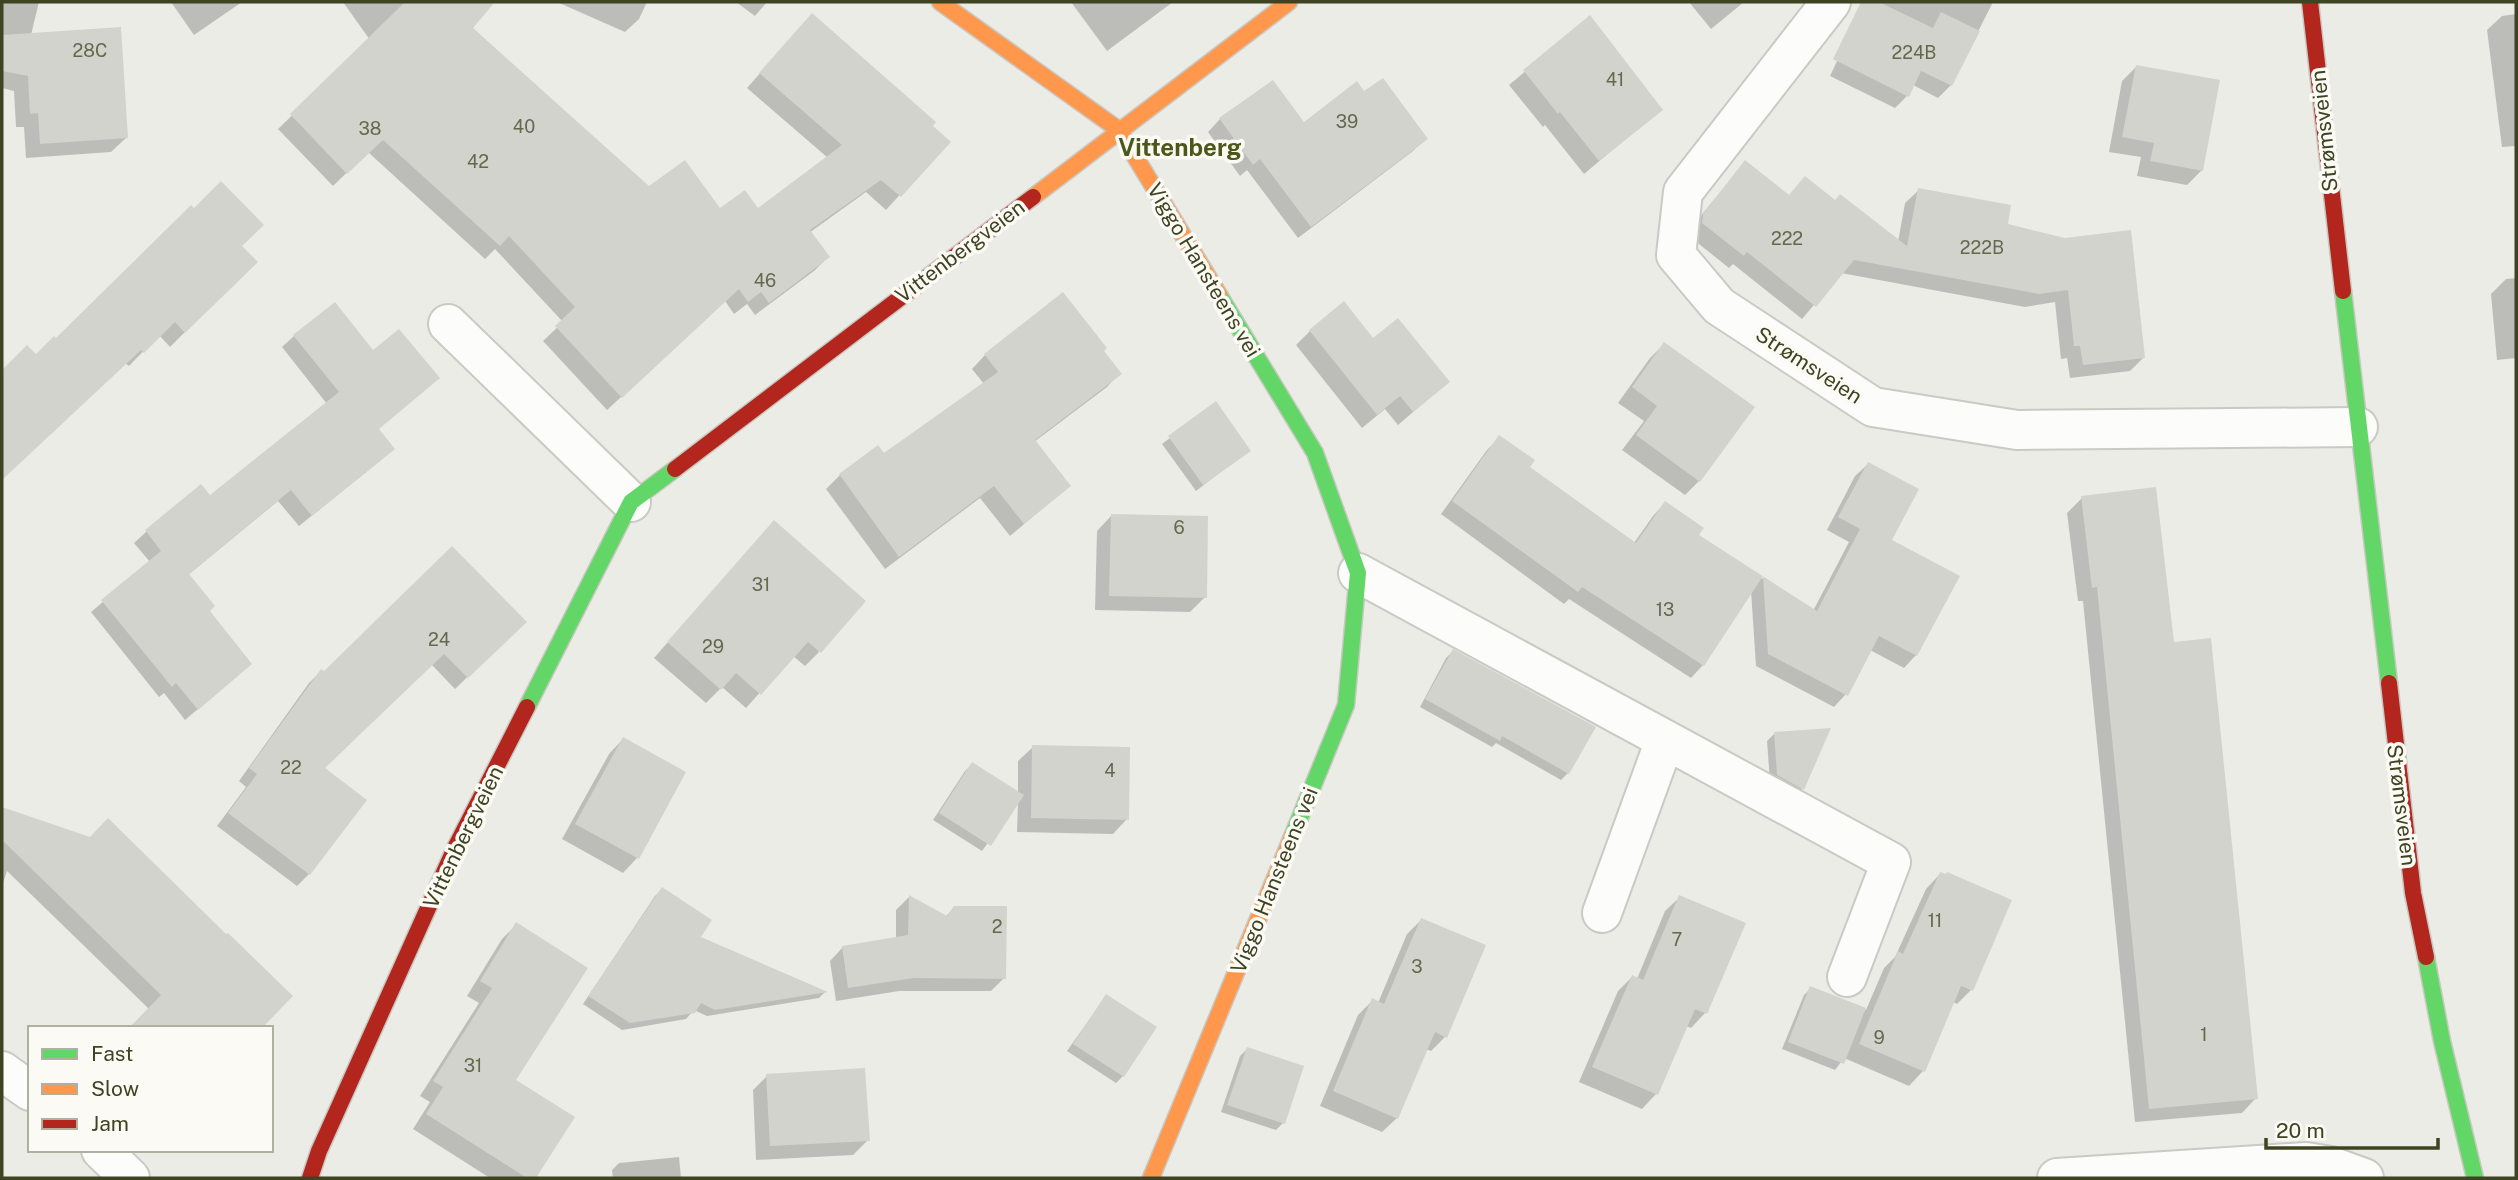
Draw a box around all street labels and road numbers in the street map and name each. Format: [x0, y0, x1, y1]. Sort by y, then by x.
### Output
street label: Strømsveien [2305, 69, 2343, 193]
street label: Viggo Hansteens vei [1142, 179, 1266, 361]
street label: Vittenbergveien [890, 194, 1030, 308]
street label: Strømsveien [1751, 321, 1867, 409]
street label: Strømsveien [2382, 743, 2422, 867]
street label: Vittenbergveien [418, 762, 508, 912]
street label: Viggo Hansteens vei [1225, 783, 1323, 977]

